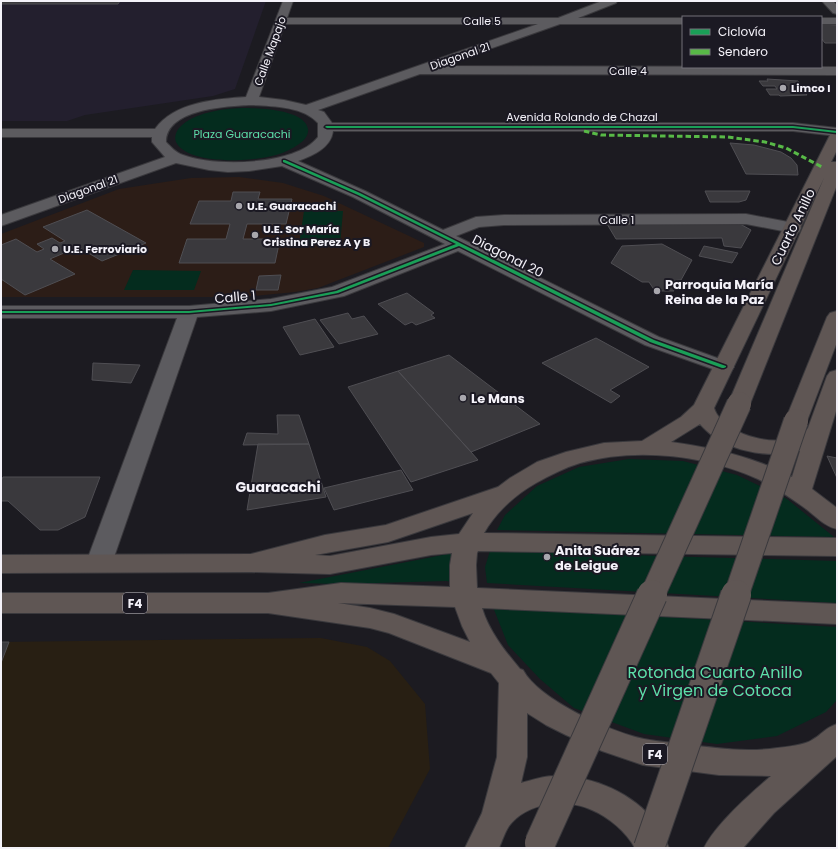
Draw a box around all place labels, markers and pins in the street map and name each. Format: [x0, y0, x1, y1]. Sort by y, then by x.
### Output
place label: Limco I [791, 80, 830, 96]
marker: Limco I [778, 83, 788, 93]
place label: U.E. Guaracachi [247, 198, 336, 214]
marker: U.E. Guaracachi [234, 201, 244, 211]
place label: U.E. Sor María Cristina Perez A y B [263, 221, 370, 250]
marker: U.E. Sor María Cristina Perez A y B [250, 230, 260, 240]
place label: U.E. Ferroviario [63, 241, 147, 257]
marker: U.E. Ferroviario [50, 244, 60, 254]
place label: Parroquia María Reina de la Paz [665, 275, 774, 309]
marker: Parroquia María Reina de la Paz [652, 286, 662, 296]
place label: Le Mans [471, 389, 525, 408]
marker: Le Mans [458, 393, 468, 403]
place label: Anita Suárez de Leigue [555, 541, 640, 575]
marker: Anita Suárez de Leigue [542, 552, 552, 562]

